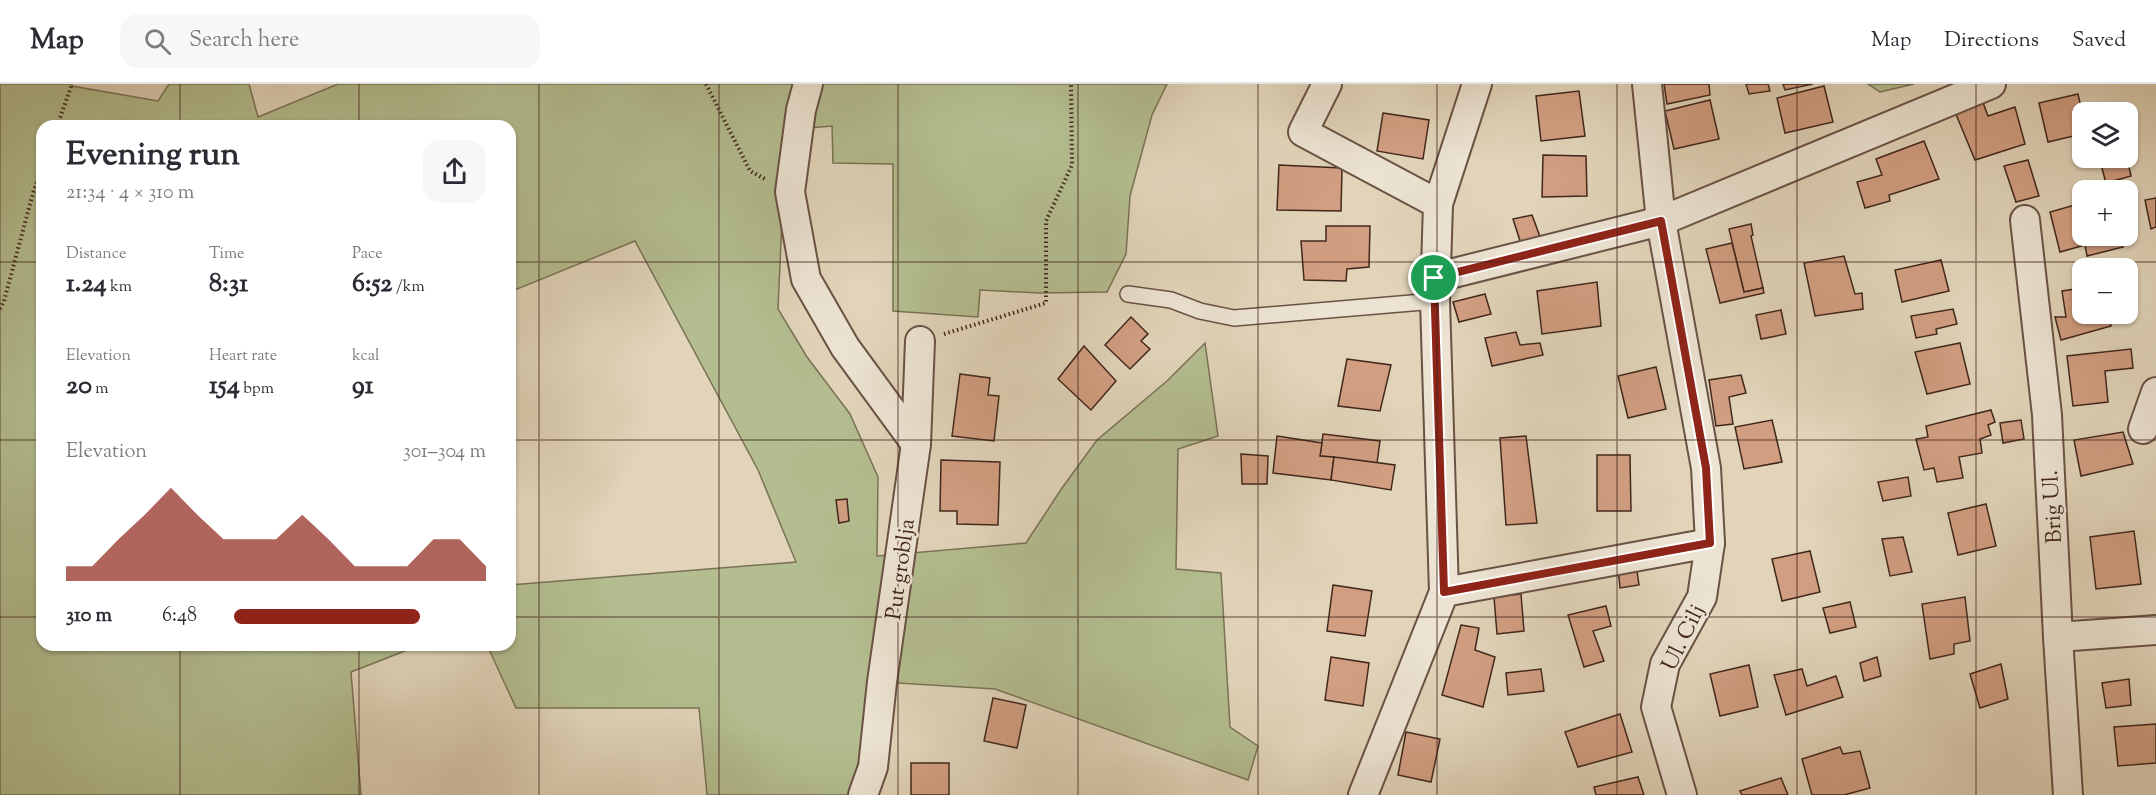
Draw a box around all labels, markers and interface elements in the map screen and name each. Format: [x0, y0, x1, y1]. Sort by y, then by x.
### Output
search box [120, 14, 540, 68]
text: Map [30, 21, 84, 61]
icon: search [141, 25, 174, 58]
text: Search here [189, 25, 299, 57]
text: Map [1871, 26, 1911, 56]
text: Directions [1944, 26, 2039, 56]
text: Saved [2072, 26, 2126, 56]
map controls [2072, 102, 2138, 324]
button: layers [2072, 102, 2138, 168]
text: Evening run [66, 132, 240, 180]
button: share [423, 140, 486, 203]
text: 21:34 · 4 × 310 m [66, 179, 194, 208]
button: + [2072, 180, 2138, 246]
text: Distance [66, 243, 126, 266]
text: Time [209, 243, 245, 266]
text: Pace [352, 243, 383, 266]
pin [1408, 252, 1459, 303]
button: − [2072, 258, 2138, 324]
icon: arrive [1417, 261, 1450, 294]
text: 1.24 [66, 266, 107, 303]
text: 8:31 [209, 266, 248, 303]
text: 6:52 [352, 266, 392, 303]
text: km [107, 276, 132, 299]
text: /km [392, 276, 425, 299]
text: Elevation [66, 345, 131, 368]
text: Heart rate [209, 345, 277, 368]
text: kcal [352, 345, 380, 368]
text: 20 [66, 368, 92, 405]
text: 154 [209, 368, 240, 405]
text: 91 [352, 368, 373, 405]
text: m [92, 378, 109, 401]
text: bpm [240, 378, 274, 401]
text: Elevation [66, 438, 147, 467]
text: 301–304 m [403, 438, 486, 467]
street label: Brig Ul. [2036, 469, 2072, 544]
street label: Put groblja [879, 517, 925, 622]
street label: Ul. Cilj [1655, 600, 1714, 677]
text: 310 m [66, 602, 112, 631]
text: 6:48 [162, 602, 197, 631]

